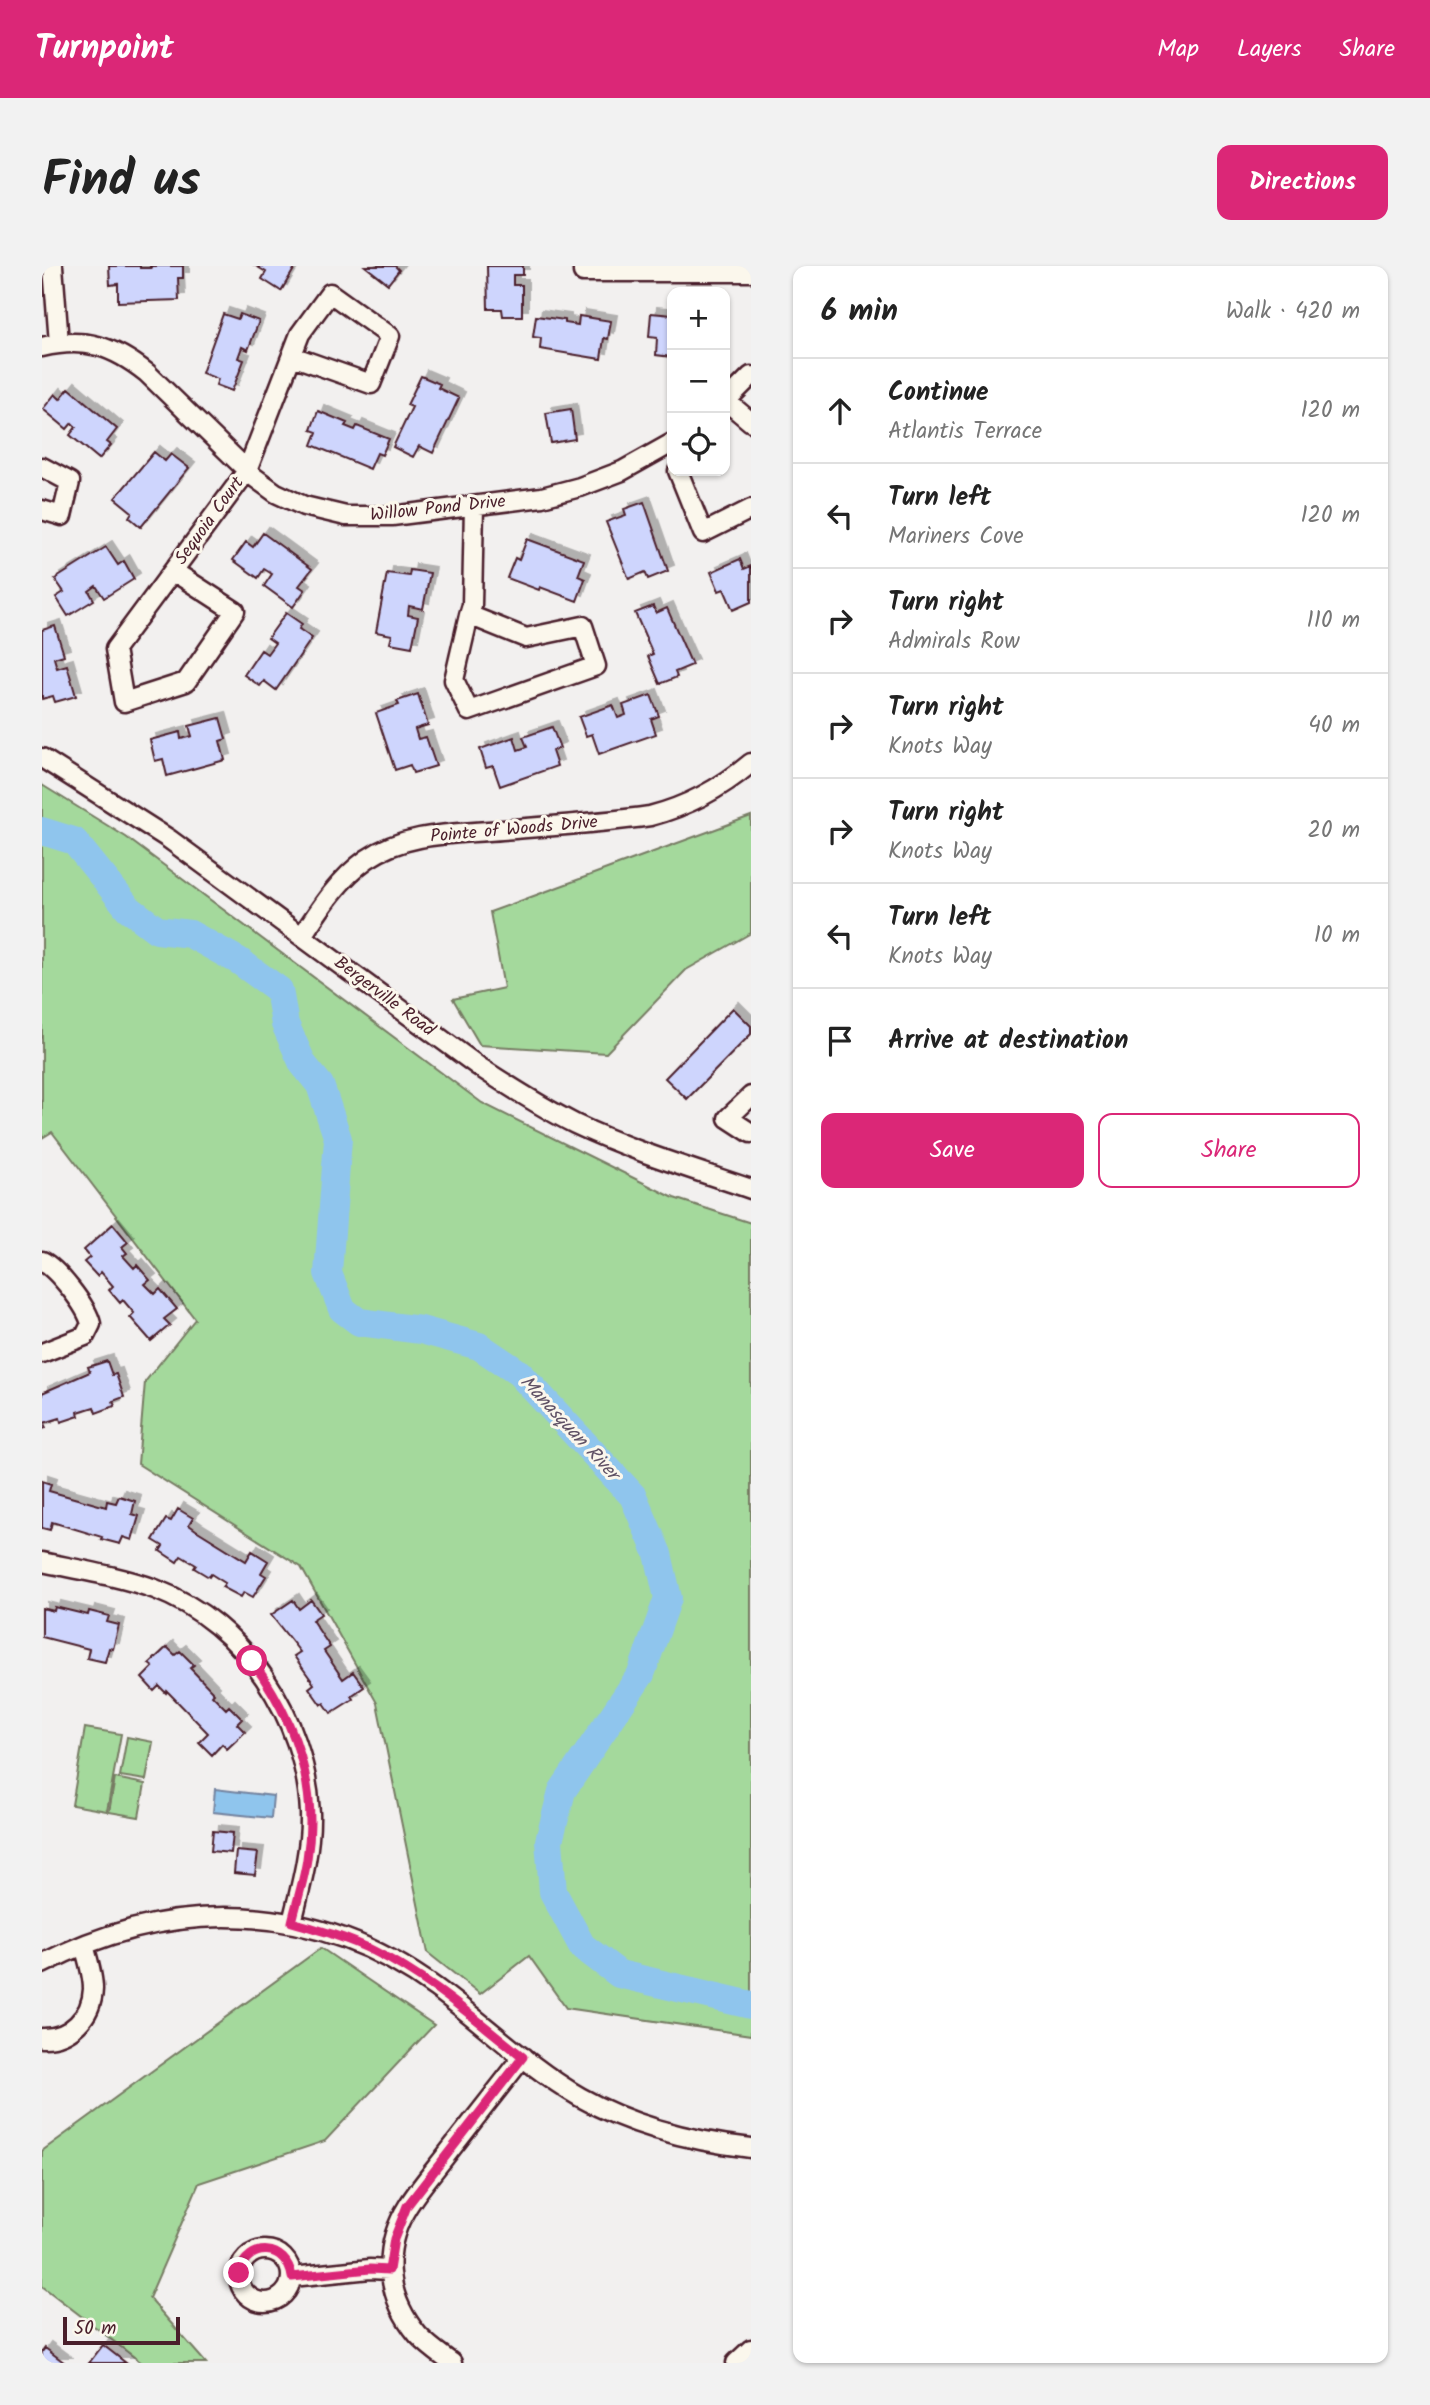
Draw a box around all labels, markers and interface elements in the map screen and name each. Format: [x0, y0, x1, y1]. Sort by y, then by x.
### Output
text: Turnpoint [35, 23, 174, 76]
text: Map [1157, 30, 1199, 69]
text: Layers [1237, 30, 1301, 69]
text: Share [1339, 30, 1395, 69]
text: Find us [42, 143, 200, 221]
button: Directions [1217, 145, 1388, 220]
map controls [667, 287, 730, 476]
button: + [667, 287, 730, 350]
text: 6 min [821, 288, 898, 336]
text: Walk · 420 m [1226, 294, 1360, 330]
button: − [667, 350, 730, 413]
text: Continue [888, 372, 989, 414]
icon: ahead [821, 392, 859, 430]
text: 120 m [1300, 393, 1360, 429]
button: locate [667, 413, 730, 476]
text: Atlantis Terrace [888, 414, 1042, 450]
street label: Sequoia Court [168, 470, 253, 571]
text: Turn left [888, 477, 991, 519]
street label: Willow Pond Drive [369, 487, 507, 531]
icon: left [821, 497, 859, 535]
text: 120 m [1300, 498, 1360, 534]
text: Mariners Cove [888, 519, 1024, 555]
text: Turn right [888, 582, 1004, 624]
icon: right [821, 602, 859, 640]
text: 110 m [1307, 603, 1360, 639]
text: Admirals Row [888, 624, 1020, 660]
text: Turn right [888, 687, 1004, 729]
icon: right [821, 707, 859, 745]
text: 40 m [1308, 708, 1360, 744]
text: Knots Way [888, 729, 992, 765]
text: Turn right [888, 792, 1004, 834]
street label: Pointe of Woods Drive [429, 808, 599, 852]
icon: right [821, 812, 859, 850]
text: 20 m [1308, 813, 1360, 849]
text: Knots Way [888, 834, 992, 870]
text: Turn left [888, 897, 991, 939]
icon: left [821, 917, 859, 955]
text: 10 m [1314, 918, 1360, 954]
text: Knots Way [888, 939, 992, 975]
street label: Bergerville Road [327, 949, 442, 1045]
text: Arrive at destination [888, 1020, 1128, 1062]
icon: arrive [821, 1022, 859, 1060]
button: Save [821, 1113, 1084, 1188]
button: Share [1098, 1113, 1360, 1188]
water label: Manasquan River [512, 1369, 628, 1490]
route start [236, 1645, 267, 1676]
route end [223, 2257, 254, 2288]
scale bar [63, 2314, 180, 2346]
text: 50 m [74, 2314, 116, 2344]

